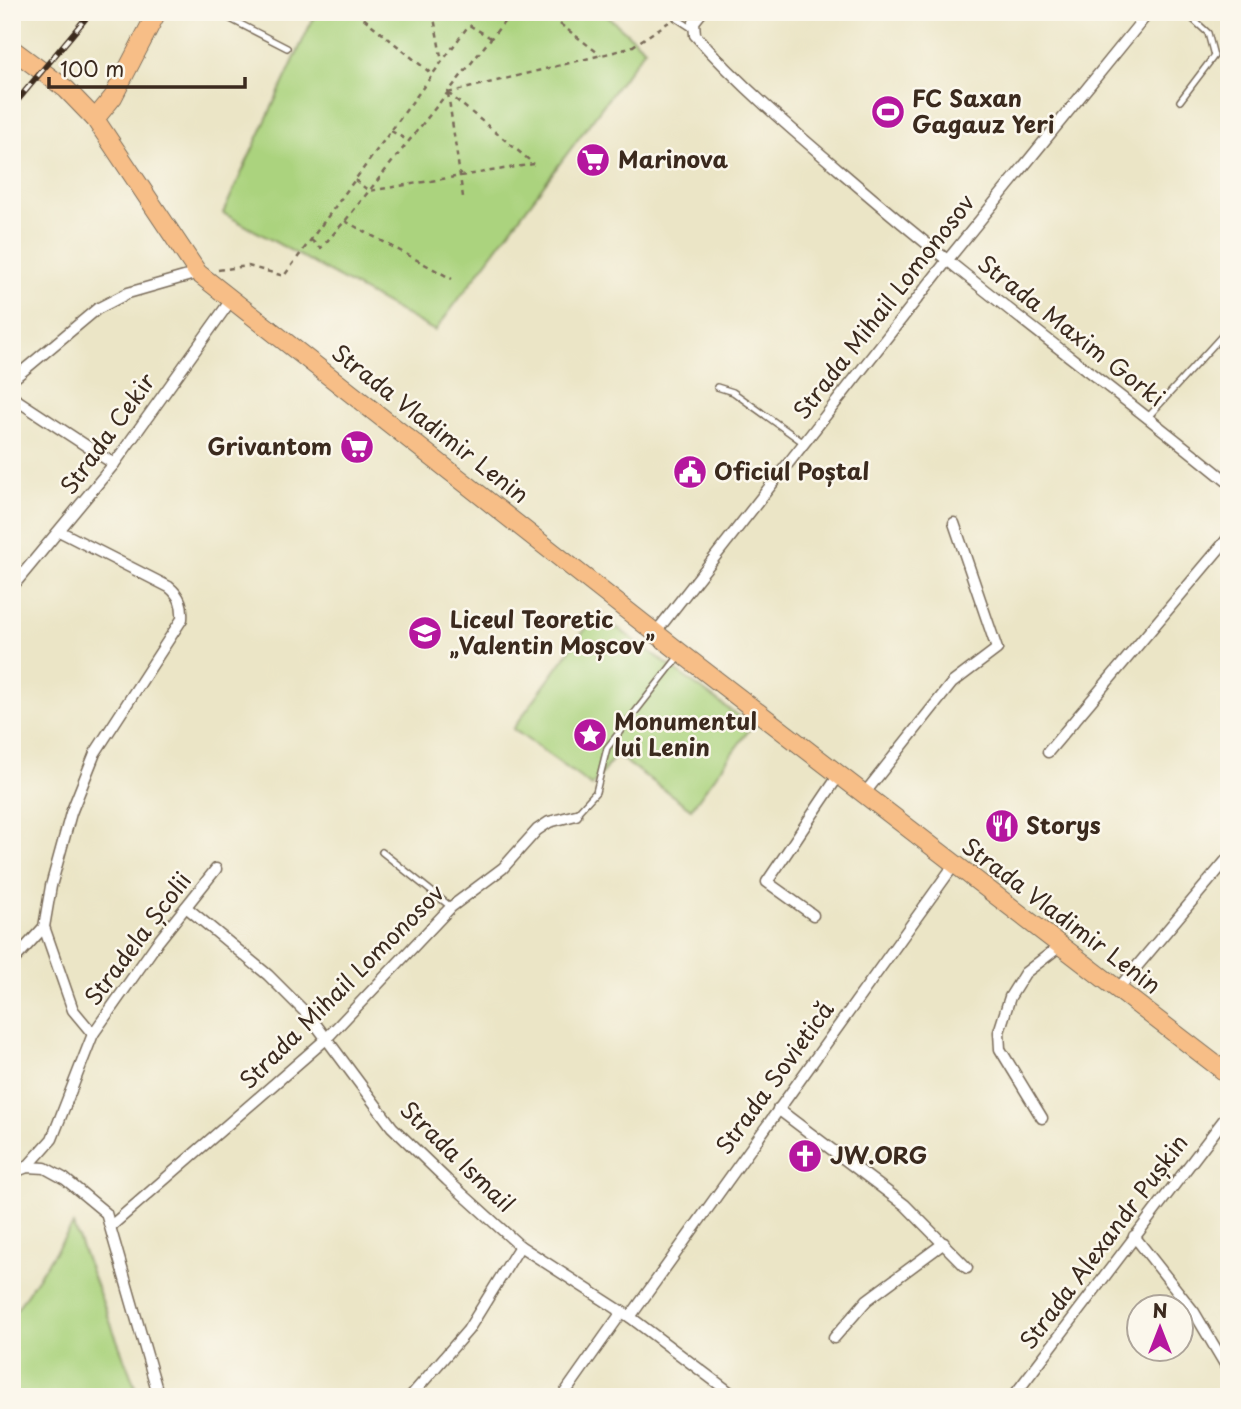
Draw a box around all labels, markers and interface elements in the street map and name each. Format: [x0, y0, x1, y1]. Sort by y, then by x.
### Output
scale bar [49, 46, 245, 90]
text: 100 m [60, 52, 124, 84]
place label: FC Saxan Gagauz Yeri [912, 80, 1055, 141]
sports icon: FC Saxan Gagauz Yeri [869, 93, 907, 131]
supermarket icon: Marinova [574, 141, 612, 179]
place label: Marinova [618, 141, 728, 176]
street label: Strada Mihail Lomonosov [784, 186, 982, 426]
street label: Strada Maxim Gorki [971, 246, 1173, 414]
street label: Strada Vladimir Lenin [325, 335, 537, 511]
street label: Strada Cekir [51, 365, 163, 501]
place label: Grivantom [207, 428, 332, 463]
supermarket icon: Grivantom [338, 428, 376, 466]
public building icon: Oficiul Poștal [671, 453, 709, 491]
place label: Oficiul Poștal [714, 453, 869, 488]
place label: Liceul Teoretic „Valentin Moșcov” [450, 601, 655, 662]
school or university icon: Liceul Teoretic „Valentin Moșcov” [406, 614, 444, 652]
place label: Monumentul lui Lenin [614, 703, 757, 764]
place icon: Monumentul lui Lenin [571, 716, 609, 754]
restaurant icon: Storys [983, 807, 1021, 845]
place label: Storys [1026, 807, 1101, 842]
street label: Strada Vladimir Lenin [955, 828, 1169, 1002]
street label: Stradela Școlii [75, 864, 199, 1012]
street label: Strada Mihail Lomonosov [230, 875, 452, 1096]
street label: Strada Sovietică [706, 993, 842, 1161]
street label: Strada Ismail [393, 1092, 523, 1220]
street label: Strada Alexandr Pușkin [1010, 1126, 1195, 1356]
church icon: JW.ORG [786, 1137, 824, 1175]
place label: JW.ORG [830, 1137, 927, 1172]
north arrow [1126, 1294, 1196, 1364]
text: N [1152, 1296, 1168, 1324]

